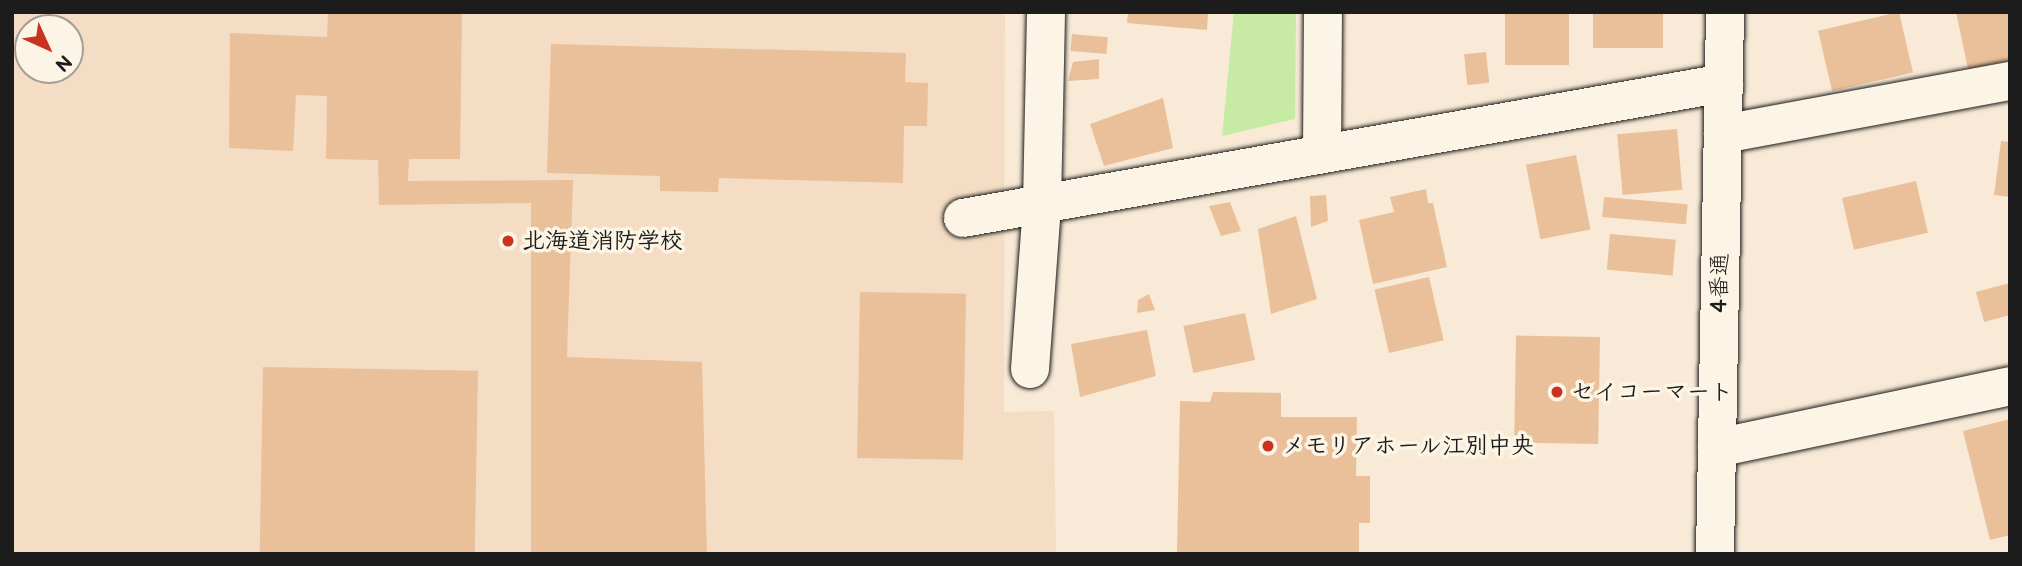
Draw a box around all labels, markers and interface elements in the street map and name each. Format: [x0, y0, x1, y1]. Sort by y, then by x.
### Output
north arrow [14, 14, 84, 84]
text: N [50, 50, 76, 76]
place label: 北海道消防学校 [522, 227, 683, 255]
marker: 北海道消防学校 [500, 233, 516, 249]
street label: 4番通 [1706, 253, 1734, 313]
place label: セイコーマート [1571, 378, 1732, 406]
marker: セイコーマート [1549, 384, 1565, 400]
place label: メモリアホール江別中央 [1282, 432, 1535, 460]
marker: メモリアホール江別中央 [1260, 438, 1276, 454]

